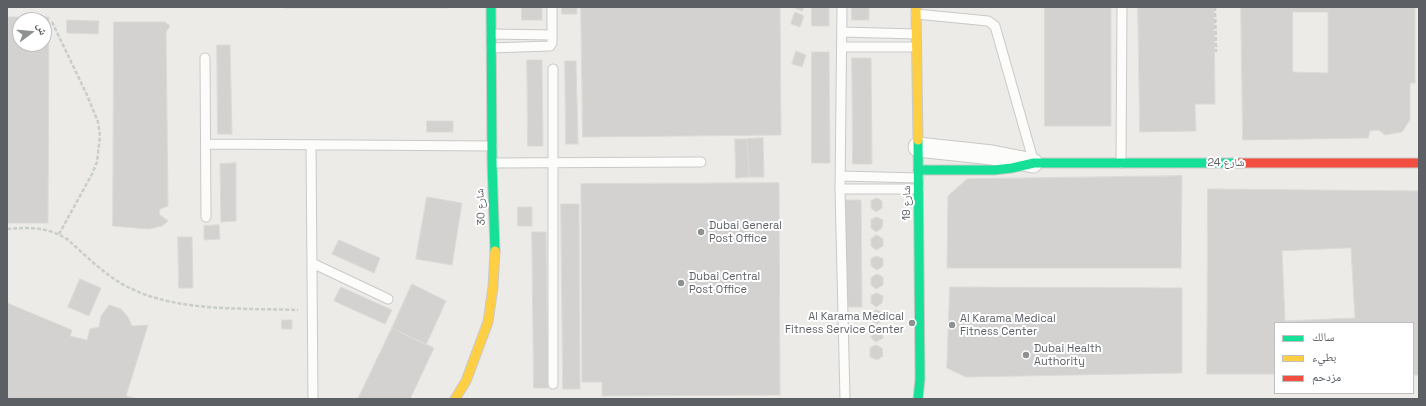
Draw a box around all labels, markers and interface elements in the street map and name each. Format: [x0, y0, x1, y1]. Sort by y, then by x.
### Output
north arrow [12, 12, 52, 52]
text: ش [34, 21, 51, 36]
street label: شارع 24 [1208, 156, 1244, 170]
street label: شارع 19 [900, 185, 914, 221]
street label: شارع 30 [474, 188, 488, 226]
place label: Dubai General Post Office [709, 219, 782, 245]
marker: Dubai General Post Office [696, 227, 706, 237]
place label: Dubai Central Post Office [689, 270, 760, 296]
marker: Dubai Central Post Office [676, 278, 686, 288]
place label: Al Karama Medical Fitness Service Center [785, 310, 904, 336]
place label: Al Karama Medical Fitness Center [960, 312, 1056, 338]
marker: Al Karama Medical Fitness Service Center [907, 318, 917, 328]
marker: Al Karama Medical Fitness Center [947, 320, 957, 330]
legend [1274, 322, 1414, 394]
text: سالك [1312, 329, 1334, 345]
place label: Dubai Health Authority [1034, 342, 1102, 368]
text: بطيء [1312, 349, 1336, 365]
marker: Dubai Health Authority [1021, 350, 1031, 360]
text: مزدحم [1312, 369, 1341, 385]

